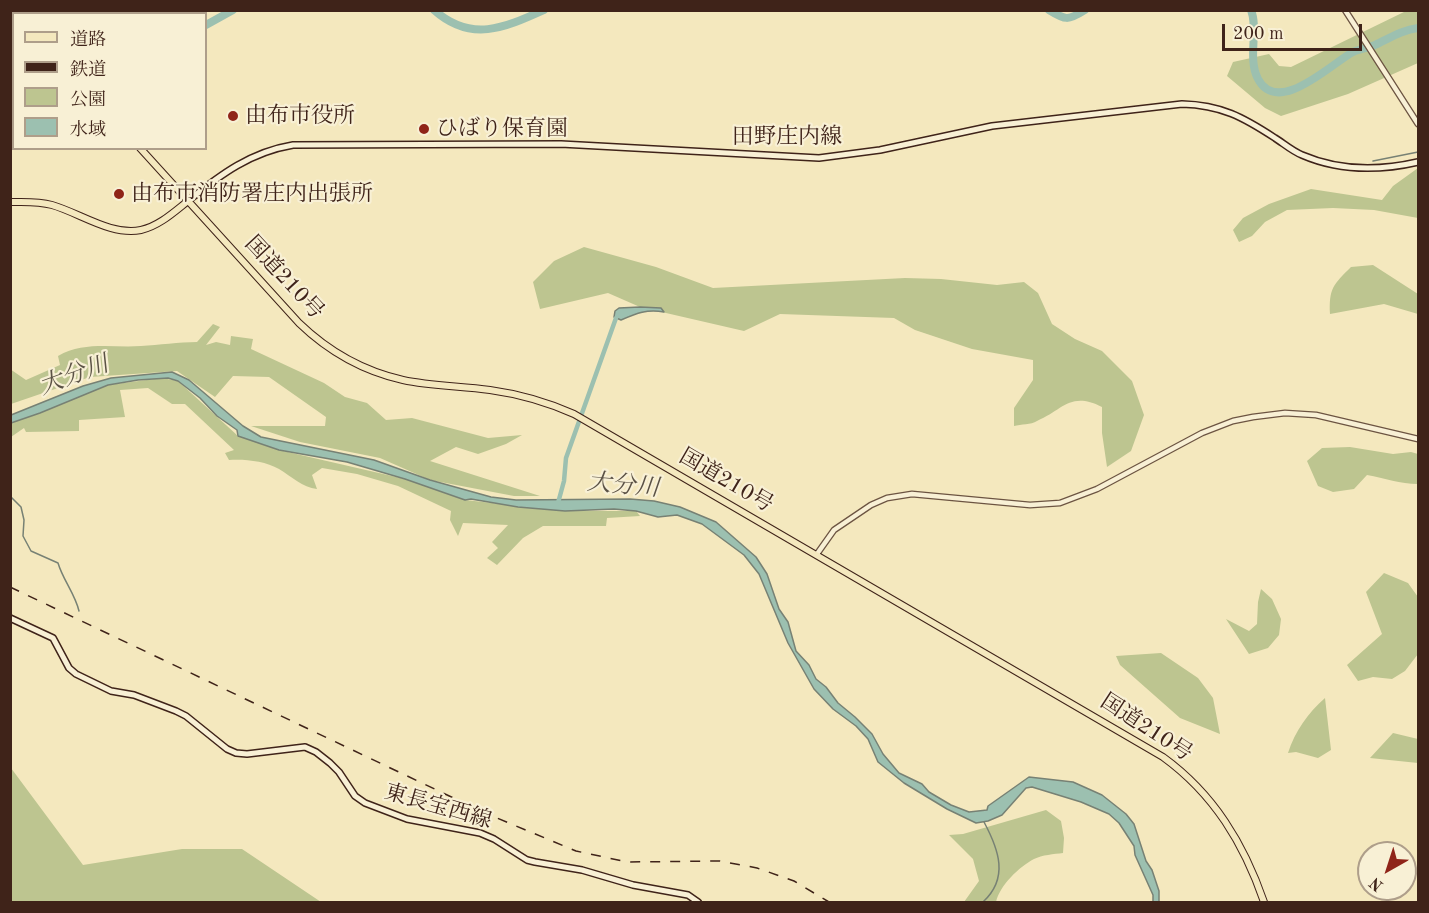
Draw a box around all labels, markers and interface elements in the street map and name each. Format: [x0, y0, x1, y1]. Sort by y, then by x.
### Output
legend [12, 12, 207, 150]
scale bar [1225, 12, 1364, 50]
text: 200 m [1233, 25, 1284, 43]
text: 道路 [70, 31, 106, 49]
text: 鉄道 [70, 61, 106, 79]
text: 公園 [70, 91, 106, 109]
place label: 由布市役所 [245, 103, 355, 129]
marker: 由布市役所 [226, 109, 240, 123]
place label: ひばり保育園 [436, 116, 568, 142]
text: 水域 [70, 121, 106, 139]
marker: ひばり保育園 [417, 122, 431, 136]
street label: 田野庄内線 [732, 124, 842, 150]
place label: 由布市消防署庄内出張所 [131, 181, 373, 207]
marker: 由布市消防署庄内出張所 [112, 187, 126, 201]
street label: 国道210号 [239, 231, 329, 325]
water label: 大分川 [35, 350, 113, 402]
street label: 国道210号 [674, 443, 778, 519]
water label: 大分川 [586, 469, 660, 503]
street label: 国道210号 [1095, 689, 1197, 767]
street label: 東長宝西線 [381, 779, 495, 835]
north arrow [1357, 841, 1417, 901]
text: N [1367, 873, 1387, 894]

